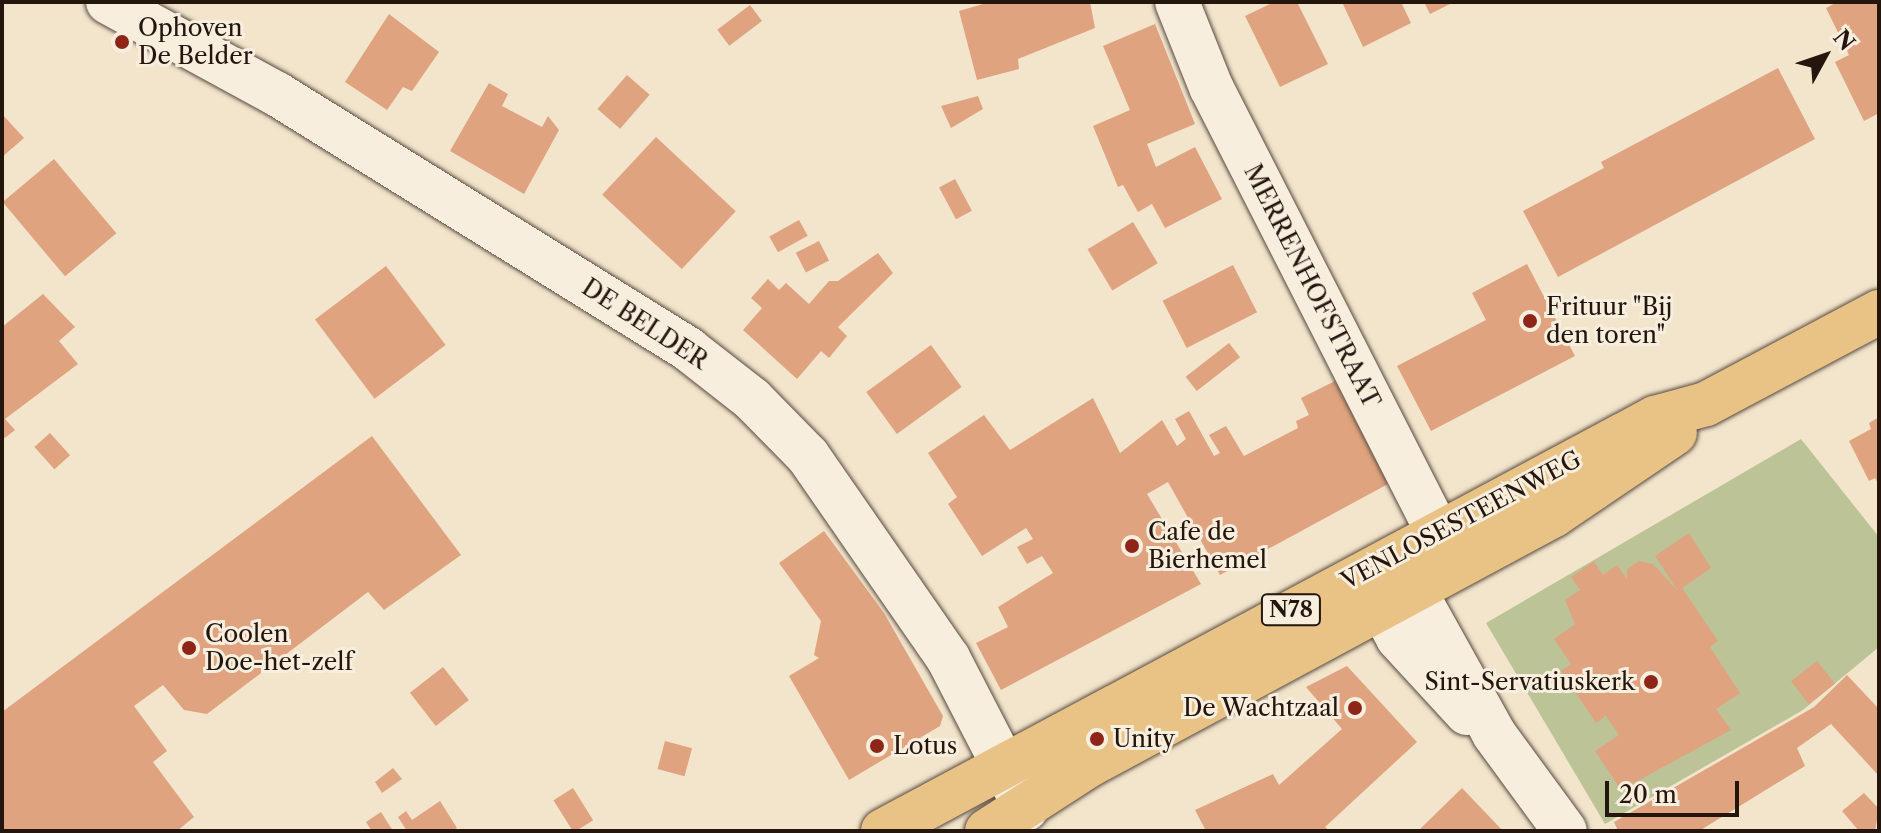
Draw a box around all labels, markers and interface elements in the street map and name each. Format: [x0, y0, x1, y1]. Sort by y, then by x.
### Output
place label: Ophoven De Belder [138, 14, 253, 70]
north arrow [1785, 16, 1865, 96]
text: N [1827, 24, 1860, 56]
marker: Ophoven De Belder [113, 33, 131, 51]
street label: MERRENHOFSTRAAT [1238, 159, 1386, 413]
street label: DE BELDER [577, 273, 713, 375]
place label: Frituur "Bij den toren" [1546, 293, 1673, 349]
marker: Frituur "Bij den toren" [1521, 312, 1539, 330]
street label: VENLOSESTEENWEG [1336, 444, 1586, 596]
place label: Cafe de Bierhemel [1148, 518, 1267, 574]
marker: Cafe de Bierhemel [1123, 537, 1141, 555]
road number: N78 [1259, 592, 1323, 628]
place label: Coolen Doe-het-zelf [205, 620, 353, 676]
marker: Coolen Doe-het-zelf [180, 639, 198, 657]
place label: Sint-Servatiuskerk [1425, 668, 1635, 696]
marker: Sint-Servatiuskerk [1642, 673, 1660, 691]
place label: De Wachtzaal [1182, 694, 1339, 722]
marker: De Wachtzaal [1346, 699, 1364, 717]
place label: Unity [1113, 725, 1175, 753]
marker: Unity [1088, 730, 1106, 748]
place label: Lotus [893, 732, 957, 760]
marker: Lotus [868, 737, 886, 755]
scale bar [1609, 765, 1743, 815]
text: 20 m [1619, 780, 1677, 809]

